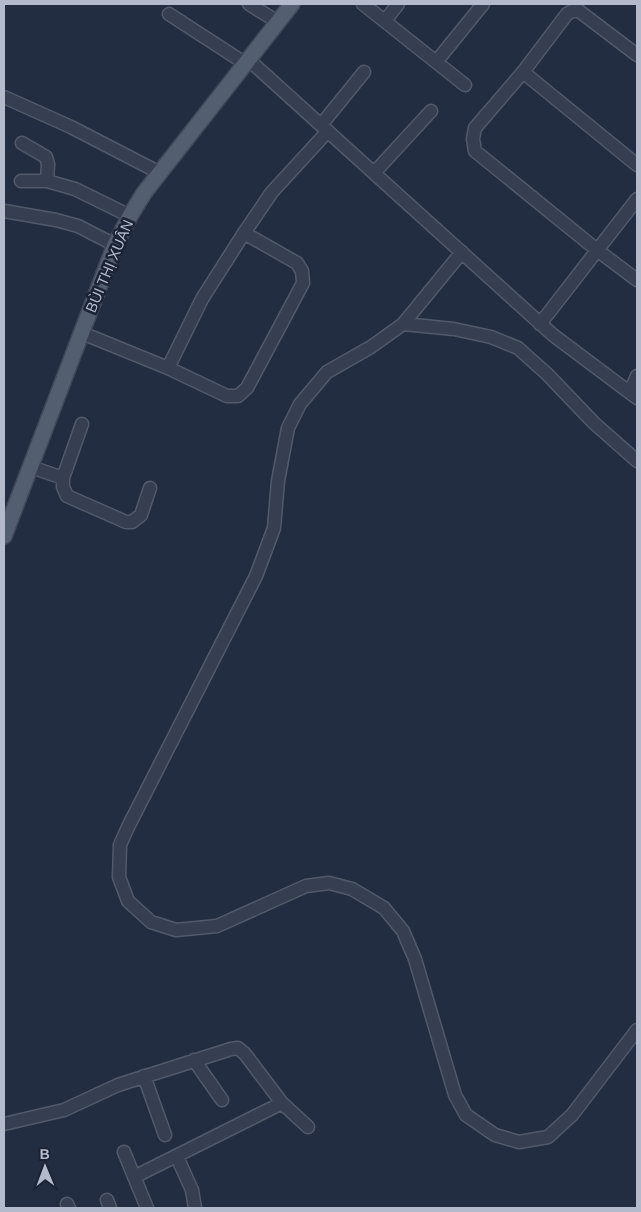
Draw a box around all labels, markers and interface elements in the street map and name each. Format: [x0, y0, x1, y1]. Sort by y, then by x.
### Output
street label: BÙI THỊ XUÂN [82, 217, 136, 315]
north arrow [20, 1142, 70, 1192]
text: B [40, 1146, 50, 1162]

